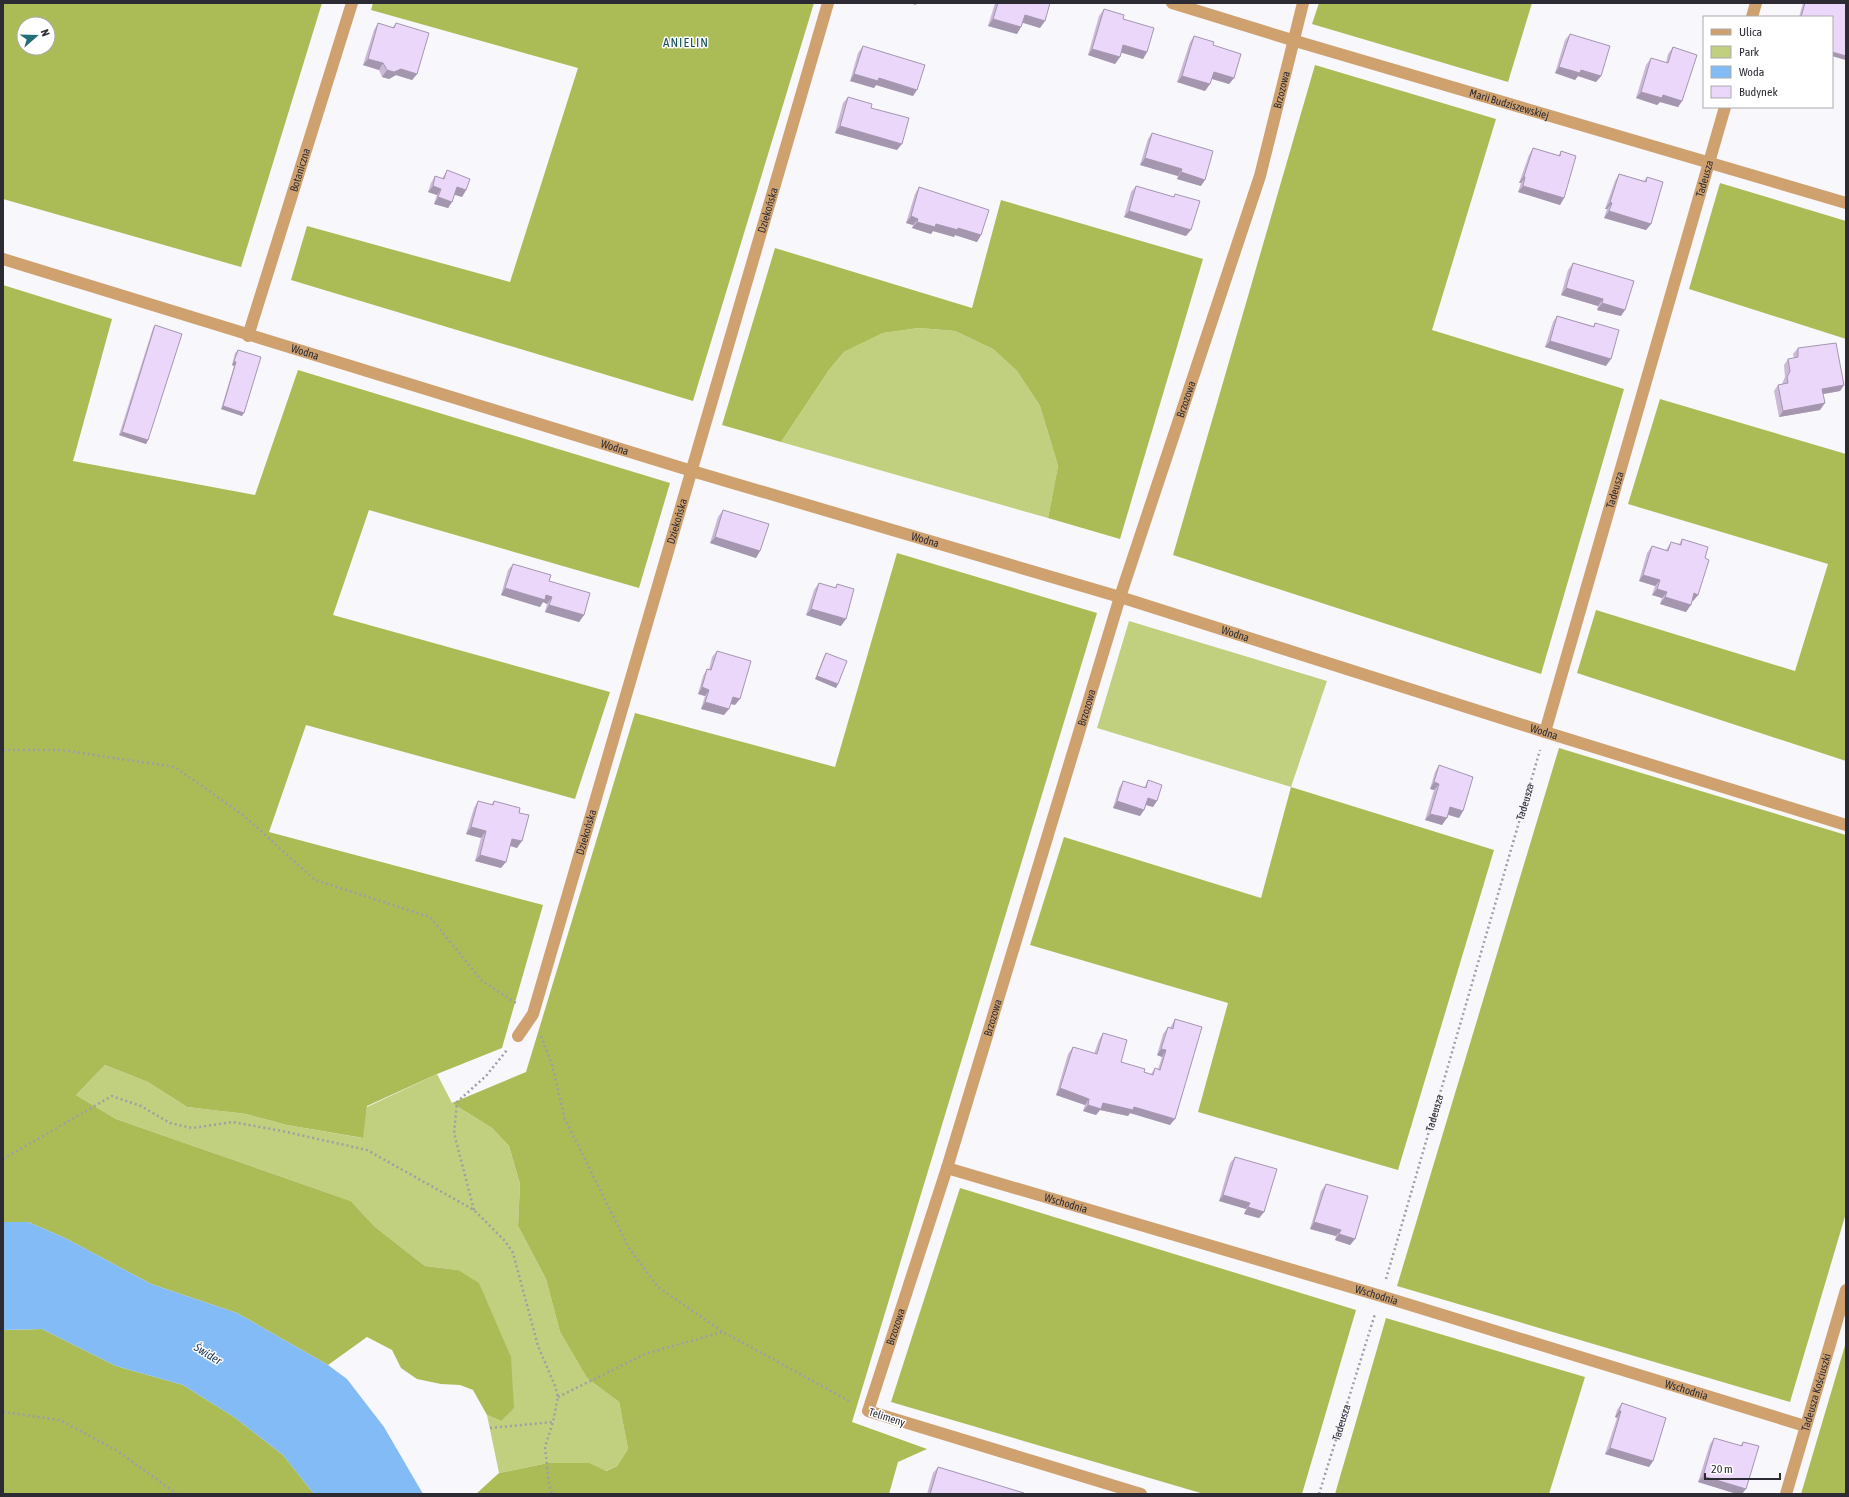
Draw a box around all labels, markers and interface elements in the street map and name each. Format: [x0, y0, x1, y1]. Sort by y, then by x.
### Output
north arrow [16, 16, 56, 56]
legend [1703, 16, 1833, 108]
text: Ulica [1739, 25, 1762, 39]
text: N [39, 27, 52, 38]
district label: ANIELIN [663, 35, 709, 50]
text: Park [1739, 45, 1760, 59]
text: Woda [1739, 65, 1764, 79]
street label: Brzozowa [1271, 70, 1292, 110]
text: Budynek [1739, 85, 1778, 99]
street label: Marii Budziszewskiej [1468, 87, 1550, 121]
street label: Botaniczna [287, 147, 312, 193]
street label: Tadeusza [1693, 159, 1715, 198]
street label: Dziekońska [755, 186, 780, 234]
street label: Wodna [290, 342, 320, 362]
street label: Brzozowa [1174, 379, 1197, 419]
street label: Wodna [599, 437, 630, 457]
street label: Tadeusza [1604, 470, 1626, 510]
street label: Dziekońska [665, 497, 689, 545]
street label: Wodna [910, 530, 941, 549]
street label: Wodna [1220, 624, 1251, 644]
street label: Brzozowa [1075, 688, 1098, 727]
street label: Wodna [1529, 722, 1559, 742]
street label: Tadeusza [1514, 782, 1536, 822]
street label: Dziekońska [574, 808, 598, 856]
street label: Brzozowa [981, 998, 1004, 1037]
street label: Tadeusza [1423, 1093, 1445, 1133]
street label: Wschodnia [1043, 1191, 1089, 1215]
street label: Wschodnia [1354, 1283, 1400, 1307]
street label: Brzozowa [884, 1307, 907, 1347]
water label: Świder [191, 1340, 225, 1368]
street label: Tadeusza Kościuszki [1799, 1352, 1833, 1433]
street label: Wschodnia [1663, 1377, 1709, 1402]
street label: Tadeusza [1330, 1403, 1353, 1442]
street label: Telimeny [867, 1406, 907, 1429]
scale bar [1705, 1455, 1780, 1481]
text: 20 m [1711, 1462, 1733, 1476]

